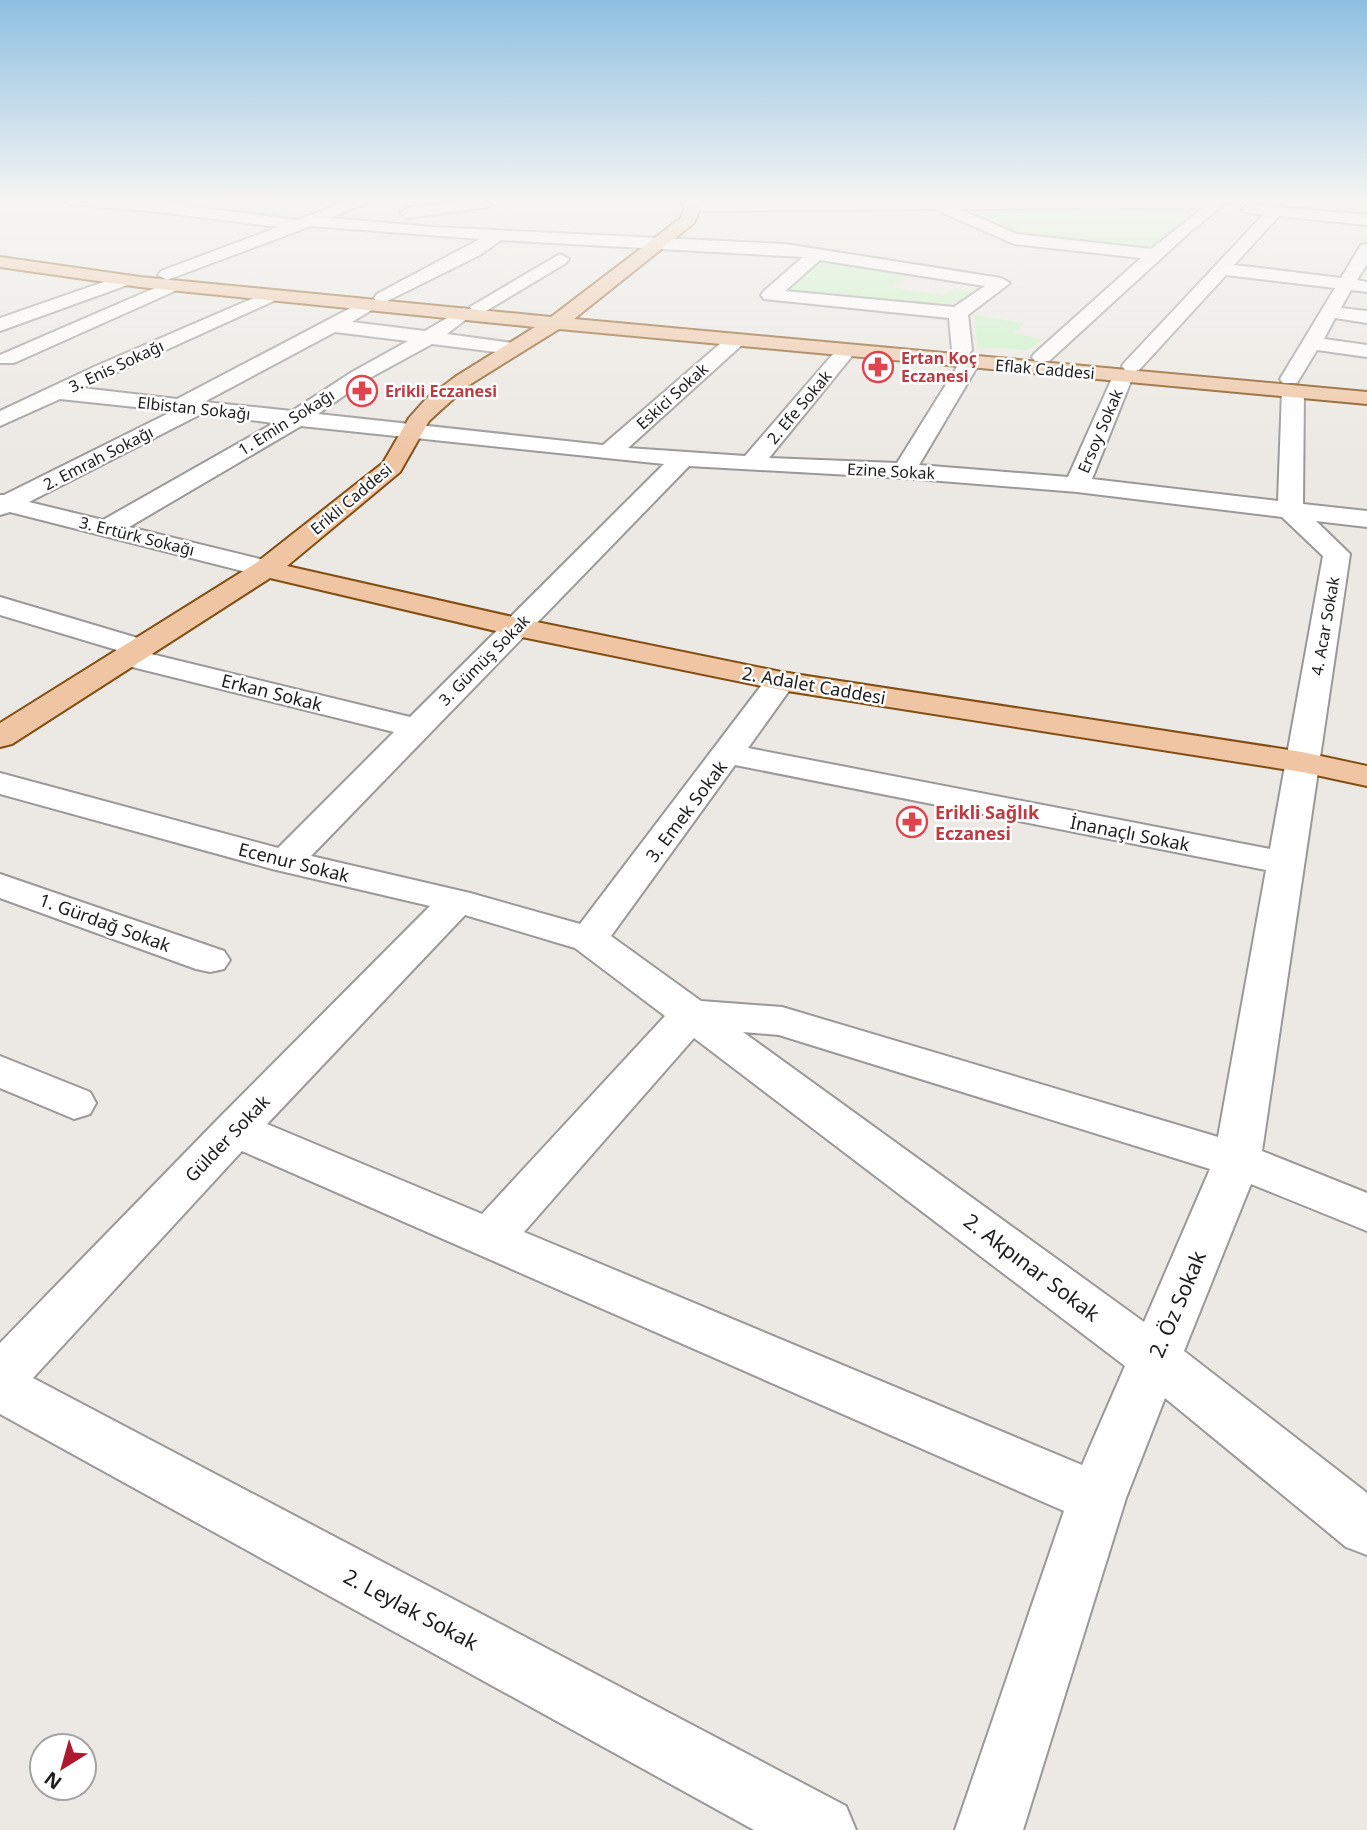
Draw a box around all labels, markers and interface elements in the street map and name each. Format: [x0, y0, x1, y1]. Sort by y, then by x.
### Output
street label: 3. Enis Sokağı [65, 334, 167, 398]
place label: Ertan Koç Eczanesi [901, 347, 977, 387]
pharmacy icon: Ertan Koç Eczanesi [861, 350, 895, 384]
street label: Eflak Caddesi [994, 354, 1096, 384]
street label: Eskici Sokak [631, 358, 713, 434]
street label: 2. Efe Sokak [762, 365, 837, 448]
pharmacy icon: Erikli Eczanesi [345, 374, 379, 408]
place label: Erikli Eczanesi [385, 380, 497, 402]
street label: 1. Emin Sokağı [234, 384, 338, 460]
street label: Ersoy Sokak [1072, 385, 1128, 476]
street label: Elbistan Sokağı [136, 391, 252, 425]
street label: 2. Emrah Sokağı [39, 421, 157, 495]
street label: Erikli Caddesi [306, 458, 396, 540]
street label: Ezine Sokak [846, 458, 936, 484]
street label: 3. Ertürk Sokağı [77, 511, 197, 561]
street label: 4. Acar Sokak [1306, 575, 1345, 677]
street label: 3. Gümüş Sokak [434, 609, 535, 710]
street label: 2. Adalet Caddesi [740, 661, 888, 709]
street label: Erkan Sokak [219, 668, 325, 716]
street label: 3. Emek Sokak [640, 755, 732, 867]
place label: Erikli Sağlık Eczanesi [935, 800, 1040, 845]
pharmacy icon: Erikli Sağlık Eczanesi [895, 805, 929, 839]
street label: İnanaçlı Sokak [1068, 810, 1192, 856]
street label: Ecenur Sokak [236, 837, 352, 887]
street label: 1. Gürdağ Sokak [36, 887, 174, 957]
street label: Gülder Sokak [179, 1089, 275, 1187]
street label: 2. Akpınar Sokak [958, 1207, 1106, 1328]
street label: 2. Öz Sokak [1142, 1246, 1212, 1362]
street label: 2. Leylak Sokak [339, 1562, 484, 1657]
north arrow [28, 1732, 98, 1802]
text: N [39, 1766, 67, 1796]

